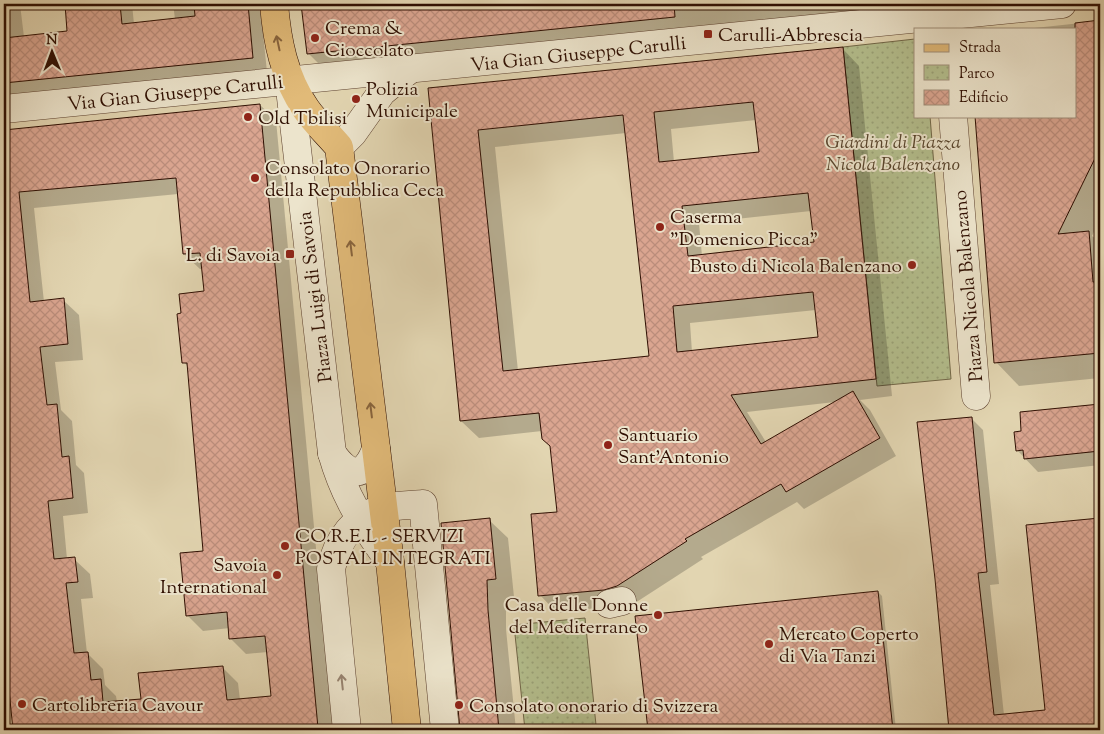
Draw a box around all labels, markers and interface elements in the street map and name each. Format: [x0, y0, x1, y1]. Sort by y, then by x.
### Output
place label: Crema & Cioccolato [325, 16, 414, 65]
place label: Carulli-Abbrescia [718, 23, 863, 50]
north arrow [28, 28, 78, 78]
marker: Carulli-Abbrescia [702, 28, 714, 40]
legend [914, 28, 1076, 118]
text: N [46, 31, 58, 51]
street label: Via Gian Giuseppe Carulli [469, 31, 687, 80]
marker: Crema & Cioccolato [309, 32, 321, 44]
one-way arrow [273, 35, 283, 51]
text: Strada [959, 38, 1001, 59]
text: Parco [959, 64, 995, 85]
street label: Via Gian Giuseppe Carulli [66, 70, 284, 119]
place label: Polizia Municipale [366, 77, 458, 126]
text: Edificio [959, 88, 1008, 109]
marker: Polizia Municipale [350, 93, 362, 105]
place label: Old Tbilisi [258, 106, 347, 133]
marker: Old Tbilisi [242, 111, 254, 123]
park label: Giardini di Piazza Nicola Balenzano [825, 130, 961, 179]
place label: Consolato Onorario della Repubblica Ceca [265, 156, 444, 205]
marker: Consolato Onorario della Repubblica Ceca [249, 172, 261, 184]
street label: Piazza Nicola Balenzano [948, 189, 991, 383]
place label: Caserma "Domenico Picca" [670, 205, 818, 254]
street label: Piazza Luigi di Savoia [293, 209, 340, 384]
marker: Caserma "Domenico Picca" [654, 221, 666, 233]
one-way arrow [346, 241, 356, 257]
place label: L. di Savoia [186, 243, 280, 270]
marker: L. di Savoia [284, 248, 296, 260]
place label: Busto di Nicola Balenzano [690, 254, 902, 281]
marker: Busto di Nicola Balenzano [906, 259, 918, 271]
one-way arrow [366, 402, 376, 418]
place label: Santuario Sant'Antonio [618, 423, 729, 472]
marker: Santuario Sant'Antonio [602, 439, 614, 451]
place label: CO.R.E.L - SERVIZI POSTALI INTEGRATI [295, 524, 491, 573]
marker: CO.R.E.L - SERVIZI POSTALI INTEGRATI [279, 540, 291, 552]
place label: Savoia International [160, 553, 267, 602]
marker: Savoia International [271, 569, 283, 581]
place label: Casa delle Donne del Mediterraneo [505, 593, 648, 642]
marker: Casa delle Donne del Mediterraneo [652, 609, 664, 621]
place label: Mercato Coperto di Via Tanzi [779, 622, 919, 671]
marker: Mercato Coperto di Via Tanzi [763, 638, 775, 650]
one-way arrow [337, 674, 347, 690]
place label: Cartolibreria Cavour [32, 693, 203, 720]
place label: Consolato onorario di Svizzera [469, 694, 718, 721]
marker: Cartolibreria Cavour [16, 698, 28, 710]
marker: Consolato onorario di Svizzera [453, 699, 465, 711]

